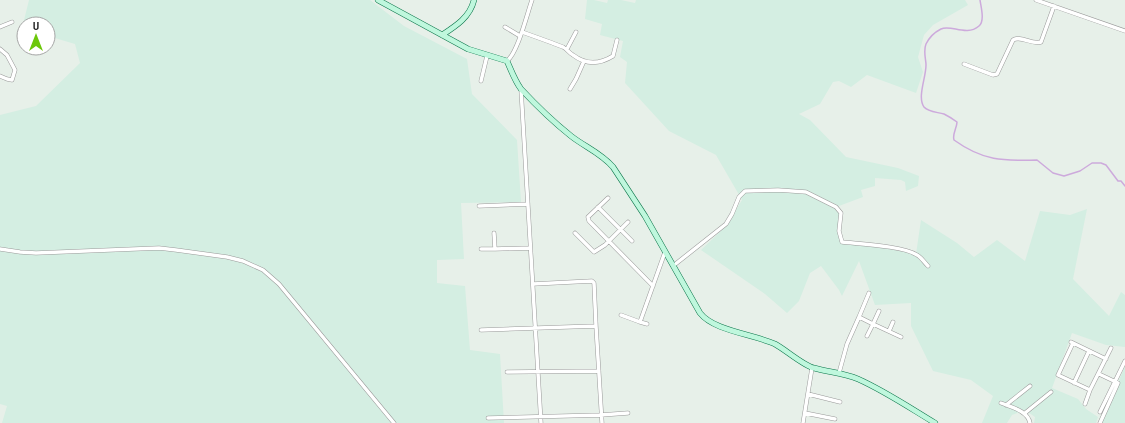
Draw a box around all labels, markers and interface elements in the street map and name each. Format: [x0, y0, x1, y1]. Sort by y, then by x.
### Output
north arrow [16, 16, 56, 56]
text: U [33, 19, 39, 33]

